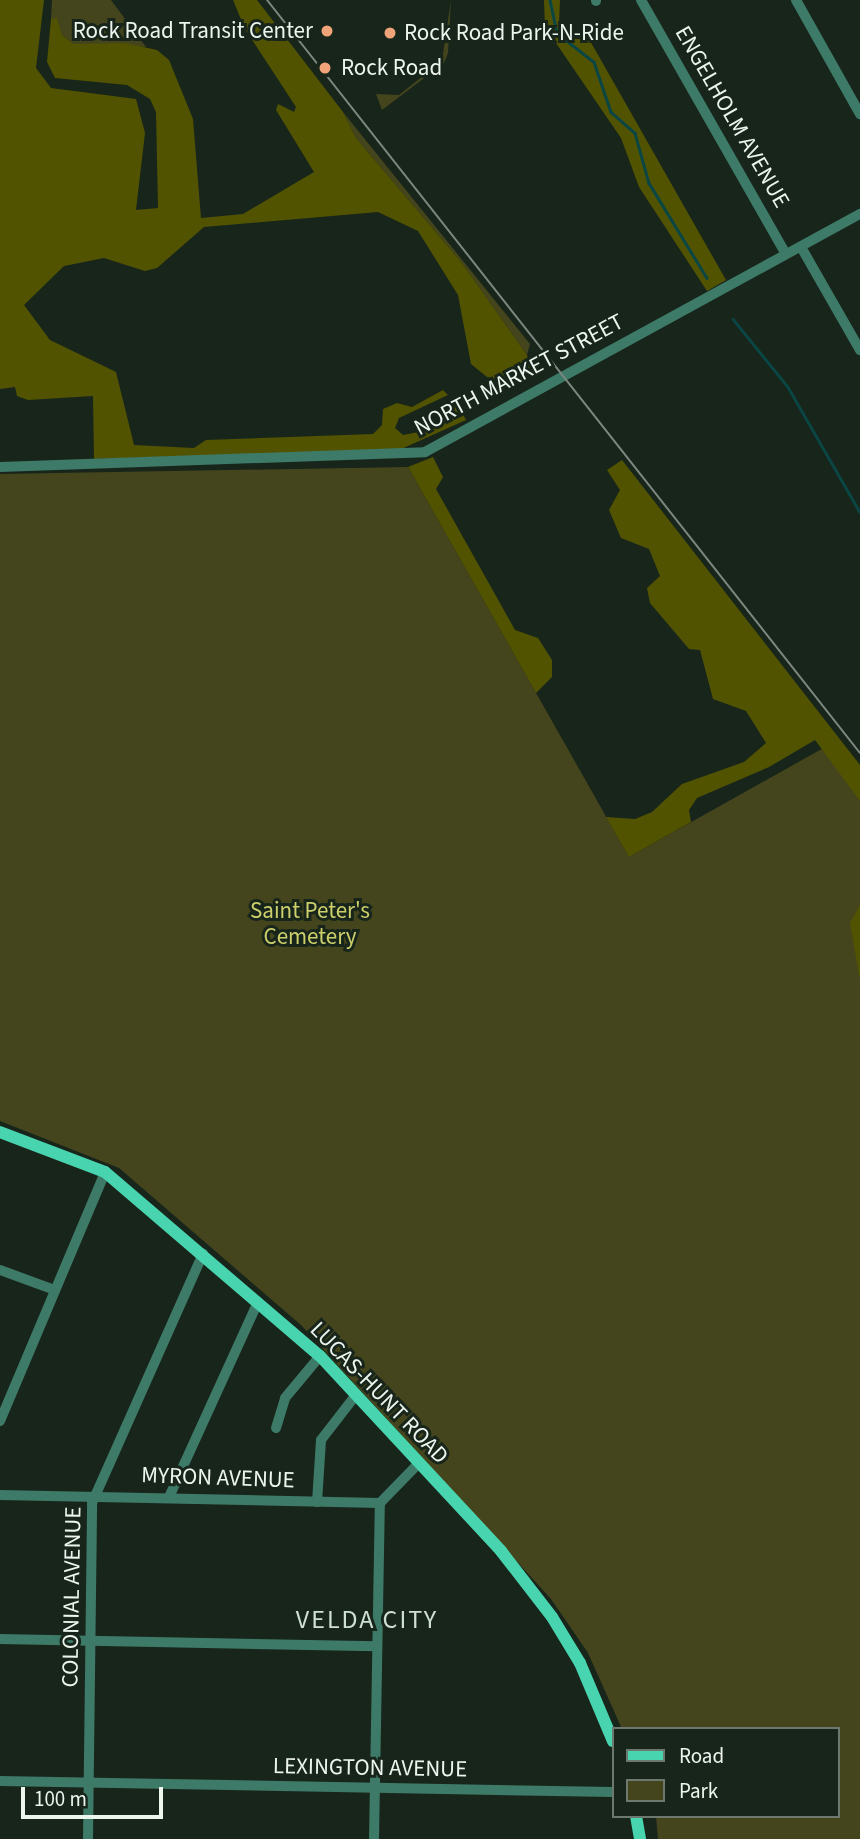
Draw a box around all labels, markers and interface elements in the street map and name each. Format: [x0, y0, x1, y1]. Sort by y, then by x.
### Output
place label: Rock Road Transit Center [73, 17, 313, 45]
place label: Rock Road Park-N-Ride [404, 19, 624, 47]
street label: ENGELHOLM AVENUE [669, 21, 795, 213]
marker: Rock Road Transit Center [319, 23, 335, 39]
marker: Rock Road Park-N-Ride [382, 25, 398, 41]
place label: Rock Road [341, 54, 442, 82]
marker: Rock Road [315, 58, 335, 78]
street label: NORTH MARKET STREET [410, 308, 628, 442]
park label: Saint Peter's Cemetery [250, 897, 370, 951]
street label: LUCAS-HUNT ROAD [304, 1316, 454, 1470]
street label: MYRON AVENUE [141, 1462, 295, 1494]
street label: COLONIAL AVENUE [57, 1506, 87, 1688]
district label: VELDA CITY [297, 1604, 437, 1636]
legend [612, 1727, 839, 1818]
text: Road [679, 1741, 724, 1771]
street label: LEXINGTON AVENUE [273, 1753, 467, 1783]
scale bar [24, 1772, 166, 1816]
text: Park [679, 1776, 718, 1806]
text: 100 m [34, 1784, 87, 1814]

